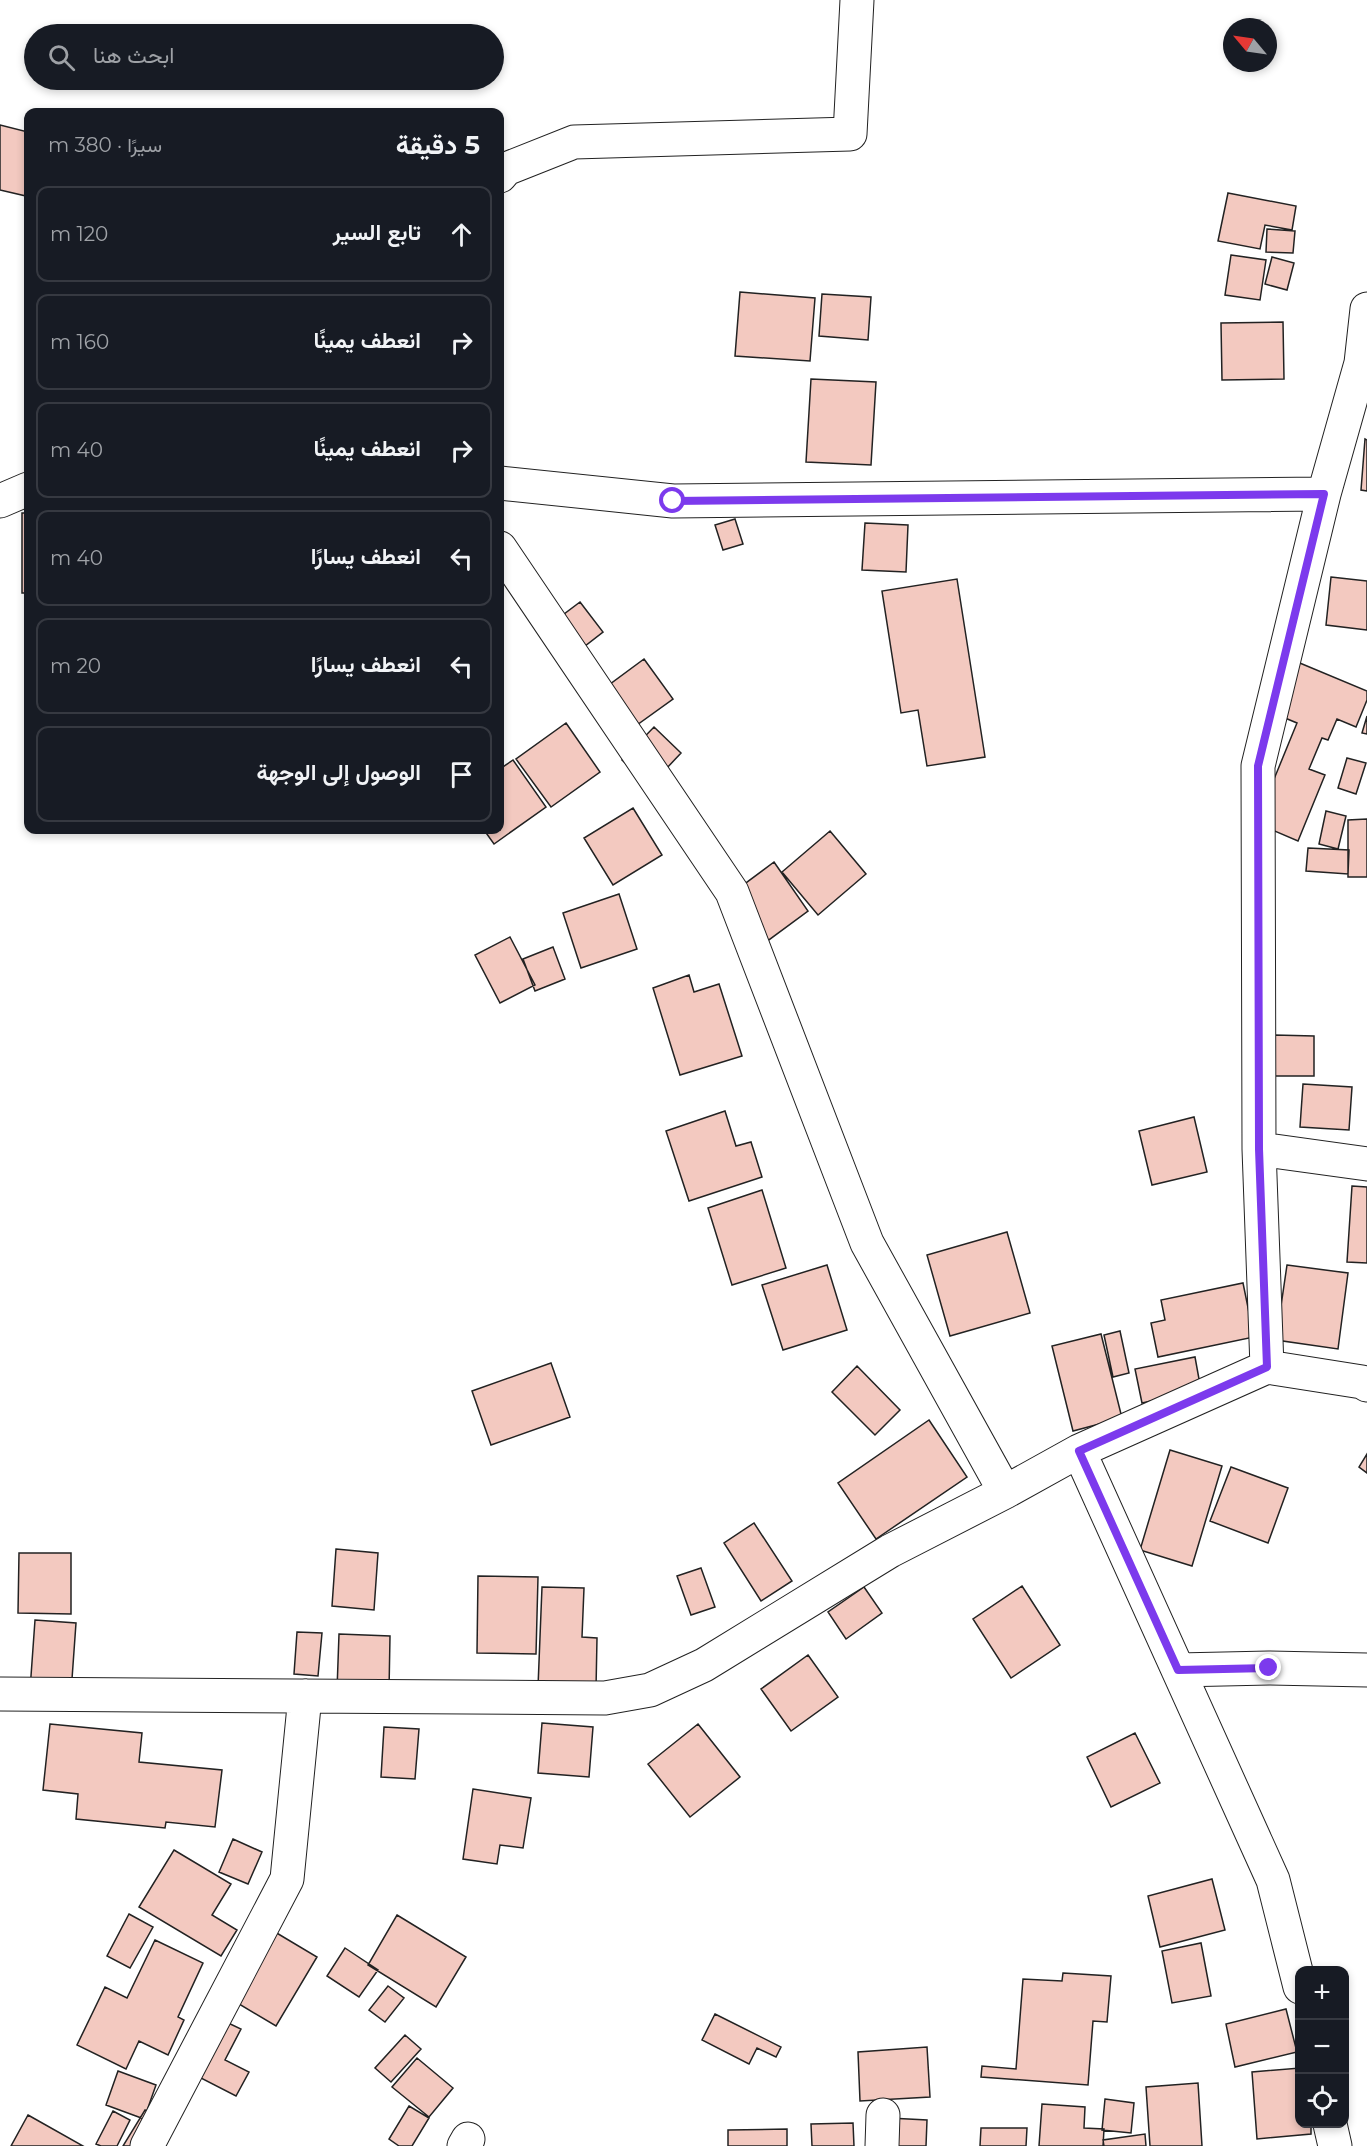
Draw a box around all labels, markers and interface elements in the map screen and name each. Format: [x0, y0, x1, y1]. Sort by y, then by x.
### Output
north arrow [1223, 18, 1277, 72]
search box [24, 24, 504, 90]
icon: search [45, 41, 78, 74]
text: ابحث هنا [93, 42, 174, 69]
text: 5 دقيقة [396, 129, 480, 161]
text: سيرًا · 380 m [48, 133, 162, 157]
icon: ahead [445, 218, 478, 251]
text: تابع السير [333, 219, 421, 246]
text: 120 m [50, 222, 108, 246]
icon: right [445, 326, 478, 359]
text: انعطف يمينًا [313, 327, 421, 354]
text: 160 m [50, 330, 109, 354]
icon: right [445, 434, 478, 467]
text: انعطف يمينًا [313, 435, 421, 462]
text: 40 m [50, 438, 103, 462]
route start [659, 487, 685, 513]
icon: left [445, 542, 478, 575]
text: انعطف يسارًا [311, 543, 421, 570]
text: 40 m [50, 546, 103, 570]
icon: left [445, 650, 478, 683]
text: انعطف يسارًا [311, 651, 421, 678]
text: 20 m [50, 654, 101, 678]
icon: arrive [445, 758, 478, 791]
text: الوصول إلى الوجهة [256, 759, 421, 786]
route end [1255, 1654, 1281, 1680]
map controls [1295, 1966, 1349, 2128]
button: + [1295, 1966, 1349, 2020]
button: − [1295, 2020, 1349, 2074]
button: locate [1295, 2074, 1349, 2128]

